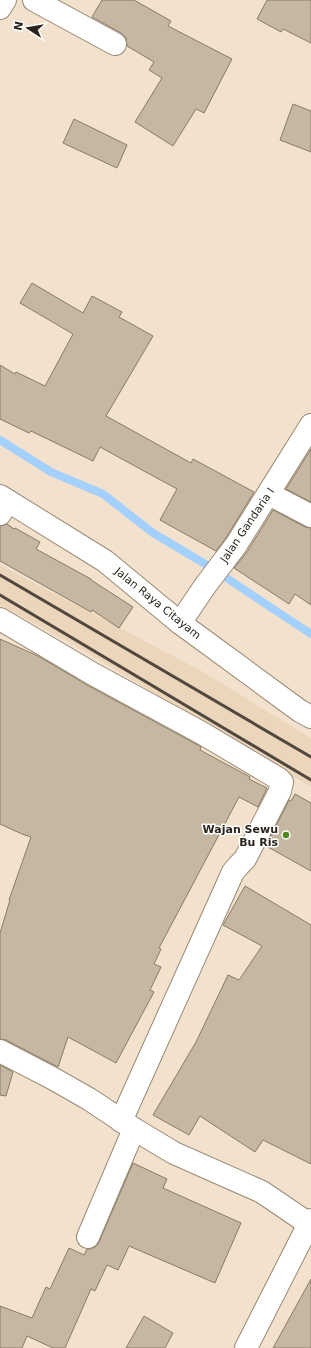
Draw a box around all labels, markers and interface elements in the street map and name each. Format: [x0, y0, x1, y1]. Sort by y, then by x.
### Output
north arrow [8, 8, 48, 48]
text: N [11, 20, 26, 32]
street label: Jalan Gandaria I [217, 485, 277, 566]
street label: Jalan Raya Citayam [111, 564, 203, 642]
place label: Wajan Sewu Bu Ris [203, 823, 278, 849]
marker: Wajan Sewu Bu Ris [281, 830, 291, 840]

